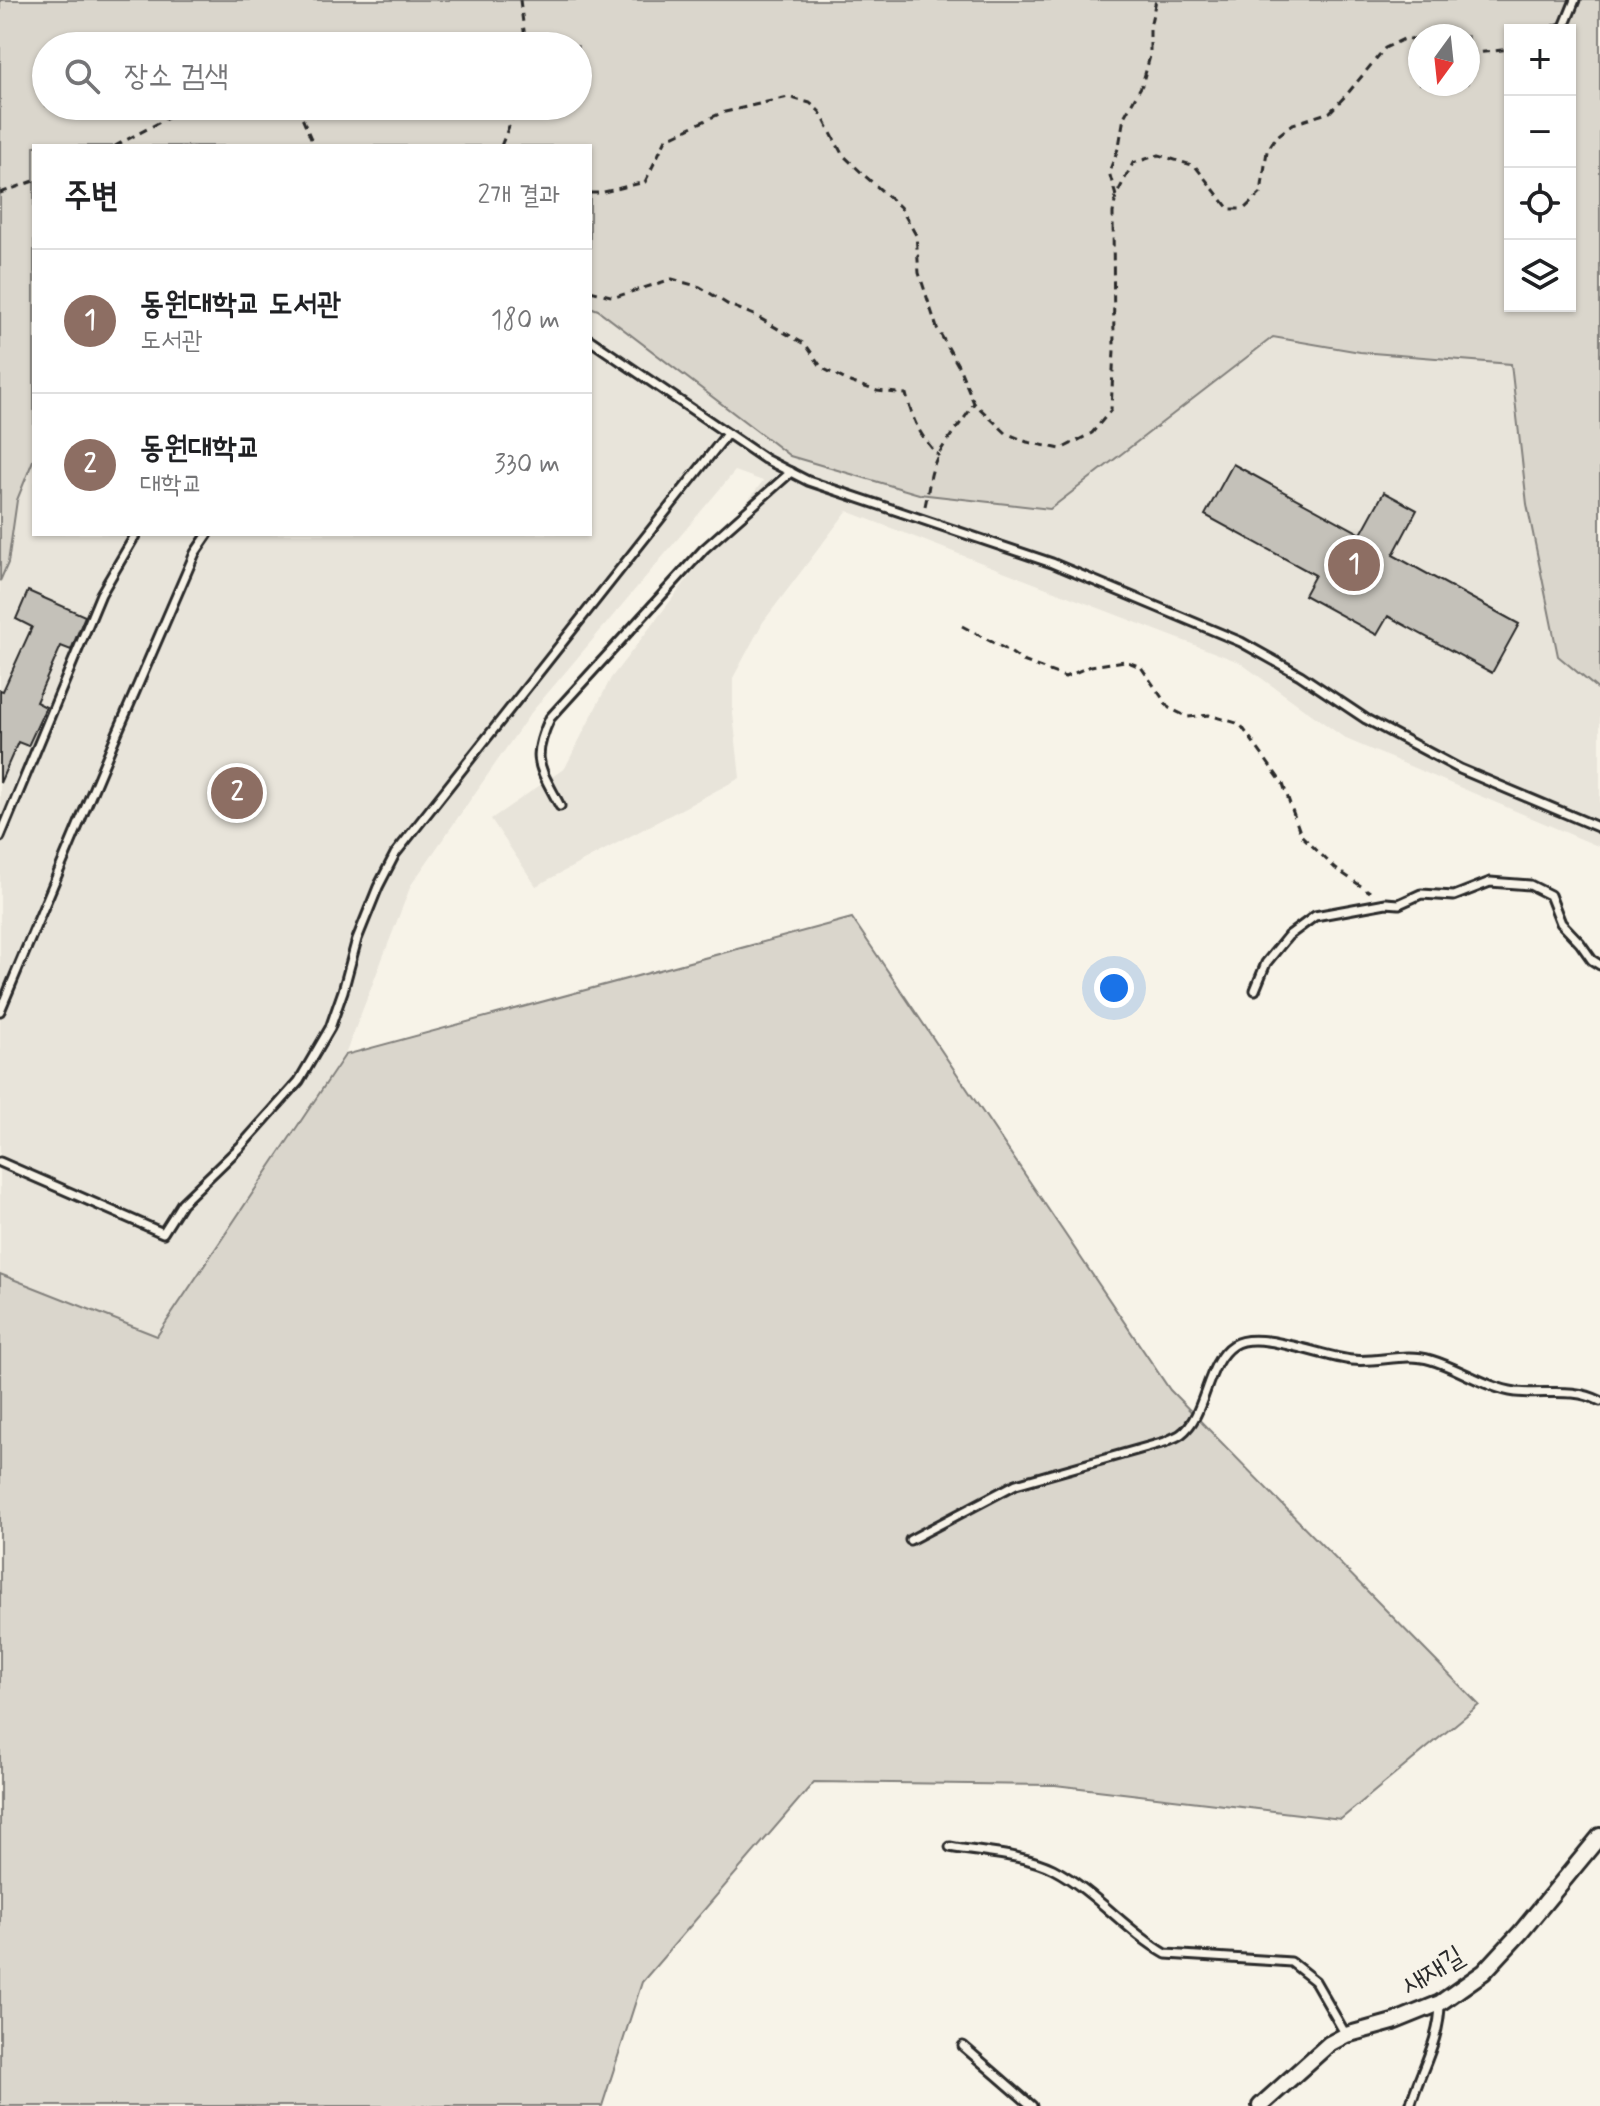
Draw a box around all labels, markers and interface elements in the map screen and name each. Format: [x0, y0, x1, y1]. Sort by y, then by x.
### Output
north arrow [1408, 24, 1480, 96]
map controls [1504, 24, 1576, 312]
button: + [1504, 24, 1576, 96]
search box [32, 32, 592, 120]
icon: search [60, 54, 104, 98]
text: 장소 검색 [124, 57, 229, 96]
button: − [1504, 96, 1576, 168]
button: locate [1504, 168, 1576, 240]
text: 주변 [64, 174, 119, 219]
text: 2개 결과 [477, 179, 560, 213]
button: layers [1504, 240, 1576, 312]
text: 동원대학교 도서관 [140, 285, 341, 324]
text: 1 [84, 304, 96, 338]
text: 180 m [491, 304, 560, 338]
text: 도서관 [140, 324, 203, 358]
text: 동원대학교 [140, 429, 261, 468]
text: 2 [84, 448, 96, 482]
text: 330 m [494, 448, 560, 482]
text: 대학교 [140, 468, 203, 502]
pin: 1 [1328, 535, 1380, 595]
pin: 2 [211, 763, 263, 823]
your location [1094, 968, 1134, 1008]
street label: 새재길 [1395, 1938, 1471, 2004]

